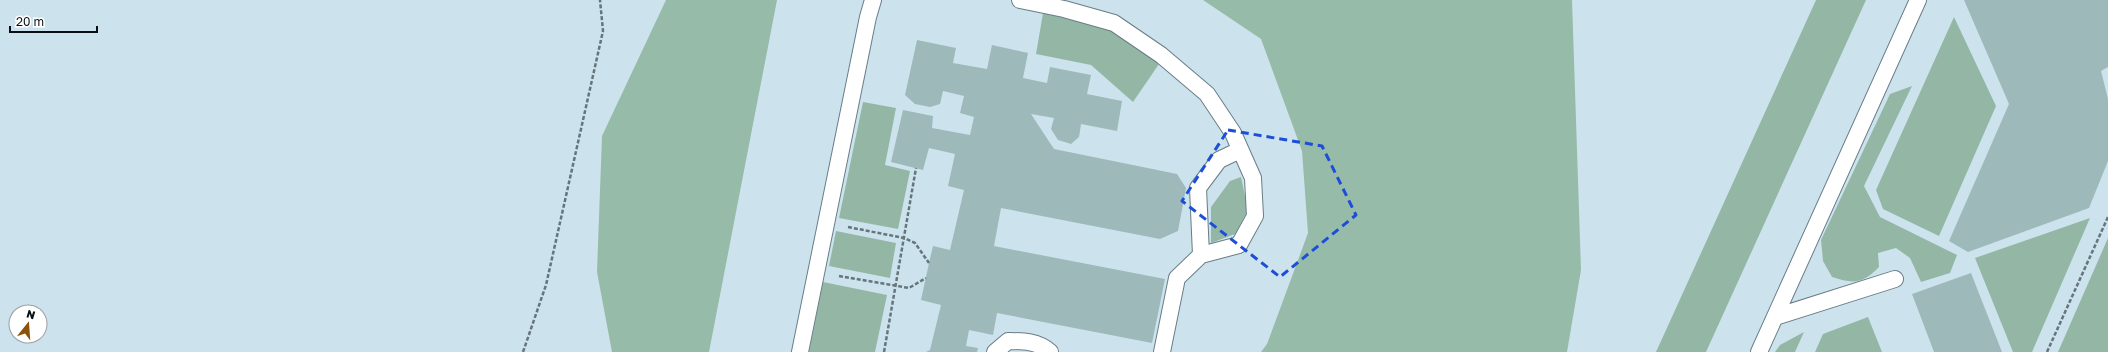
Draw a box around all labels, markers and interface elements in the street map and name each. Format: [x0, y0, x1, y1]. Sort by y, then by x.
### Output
scale bar [10, 8, 97, 34]
text: 20 m [16, 14, 44, 29]
north arrow [8, 304, 48, 344]
text: N [25, 307, 37, 321]

